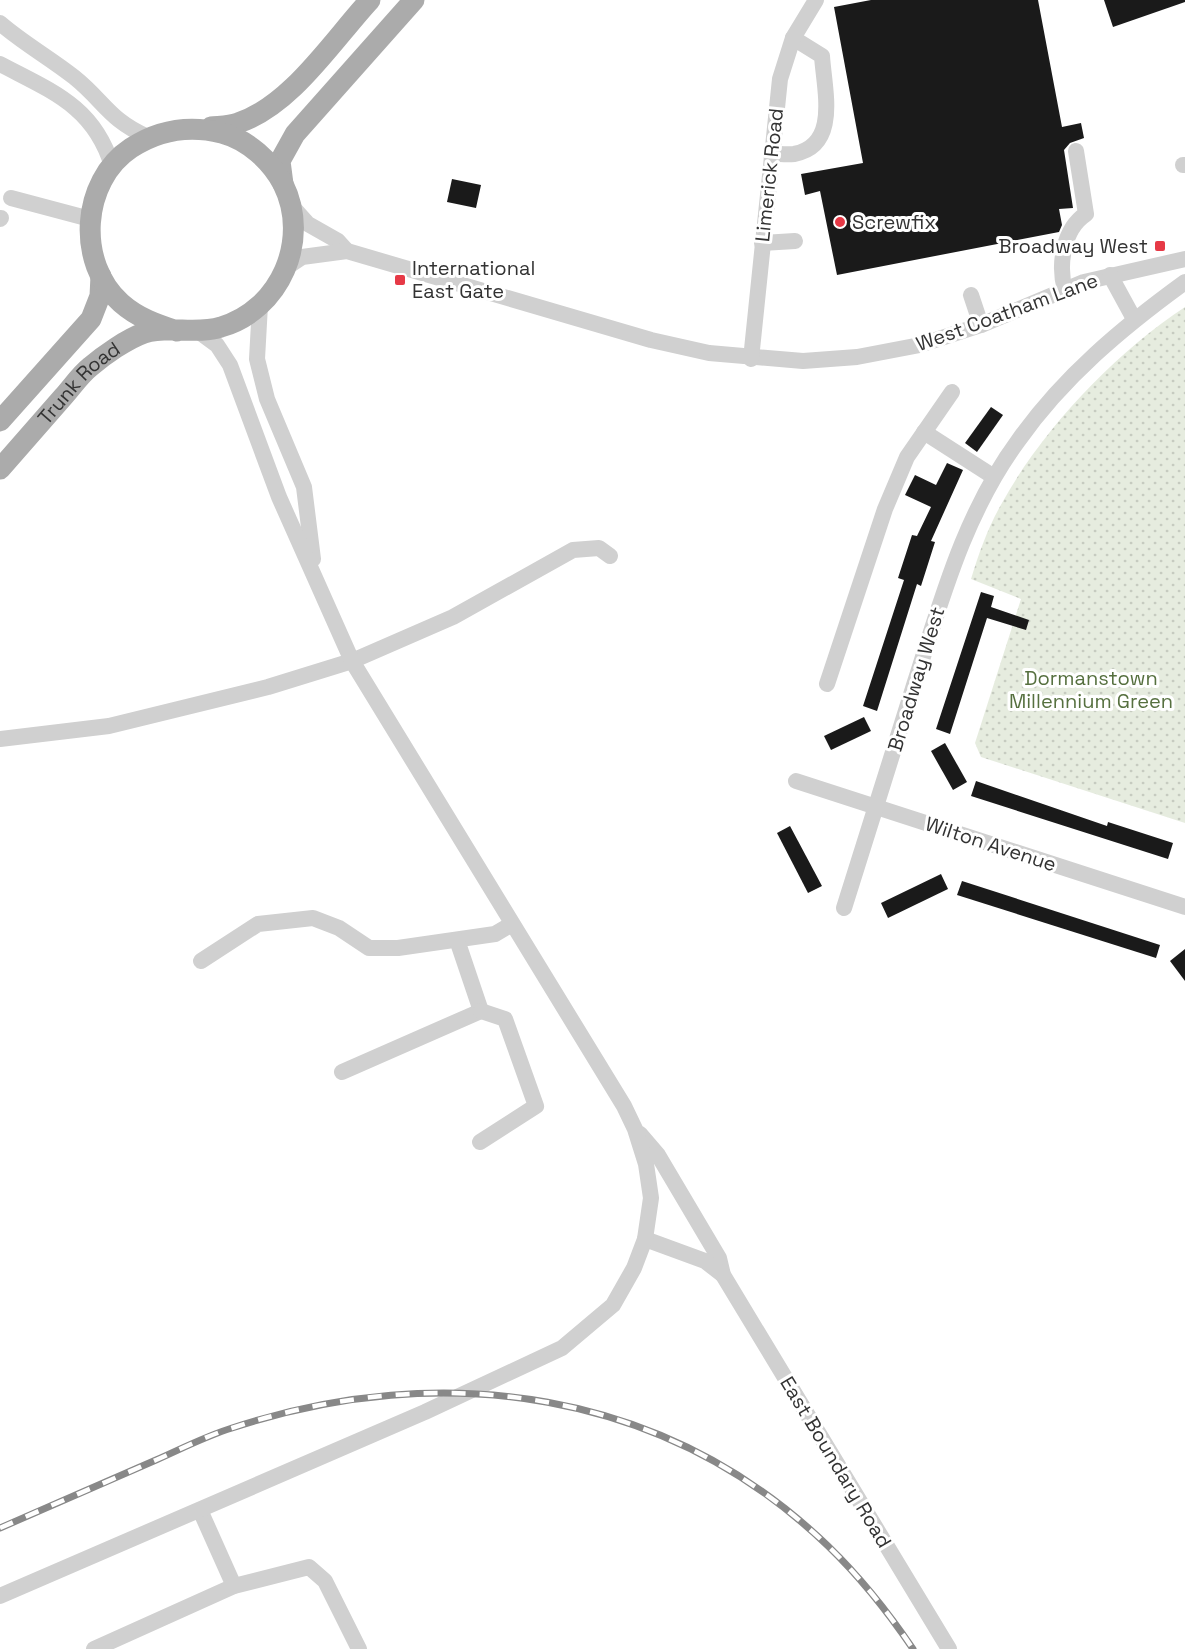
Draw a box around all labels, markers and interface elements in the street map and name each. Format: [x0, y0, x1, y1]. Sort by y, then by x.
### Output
street label: Limerick Road [749, 107, 789, 243]
place label: Screwfix [852, 209, 936, 235]
marker: Screwfix [833, 215, 847, 229]
place label: Broadway West [998, 233, 1148, 259]
marker: Broadway West [1153, 239, 1167, 253]
place label: International East Gate [412, 255, 535, 304]
street label: West Coatham Lane [913, 267, 1101, 357]
marker: International East Gate [393, 273, 407, 287]
street label: Trunk Road [32, 336, 125, 430]
street label: Broadway West [882, 604, 950, 754]
park label: Dormanstown Millennium Green [1009, 665, 1173, 714]
street label: Wilton Avenue [922, 811, 1060, 877]
street label: East Boundary Road [774, 1371, 898, 1553]

